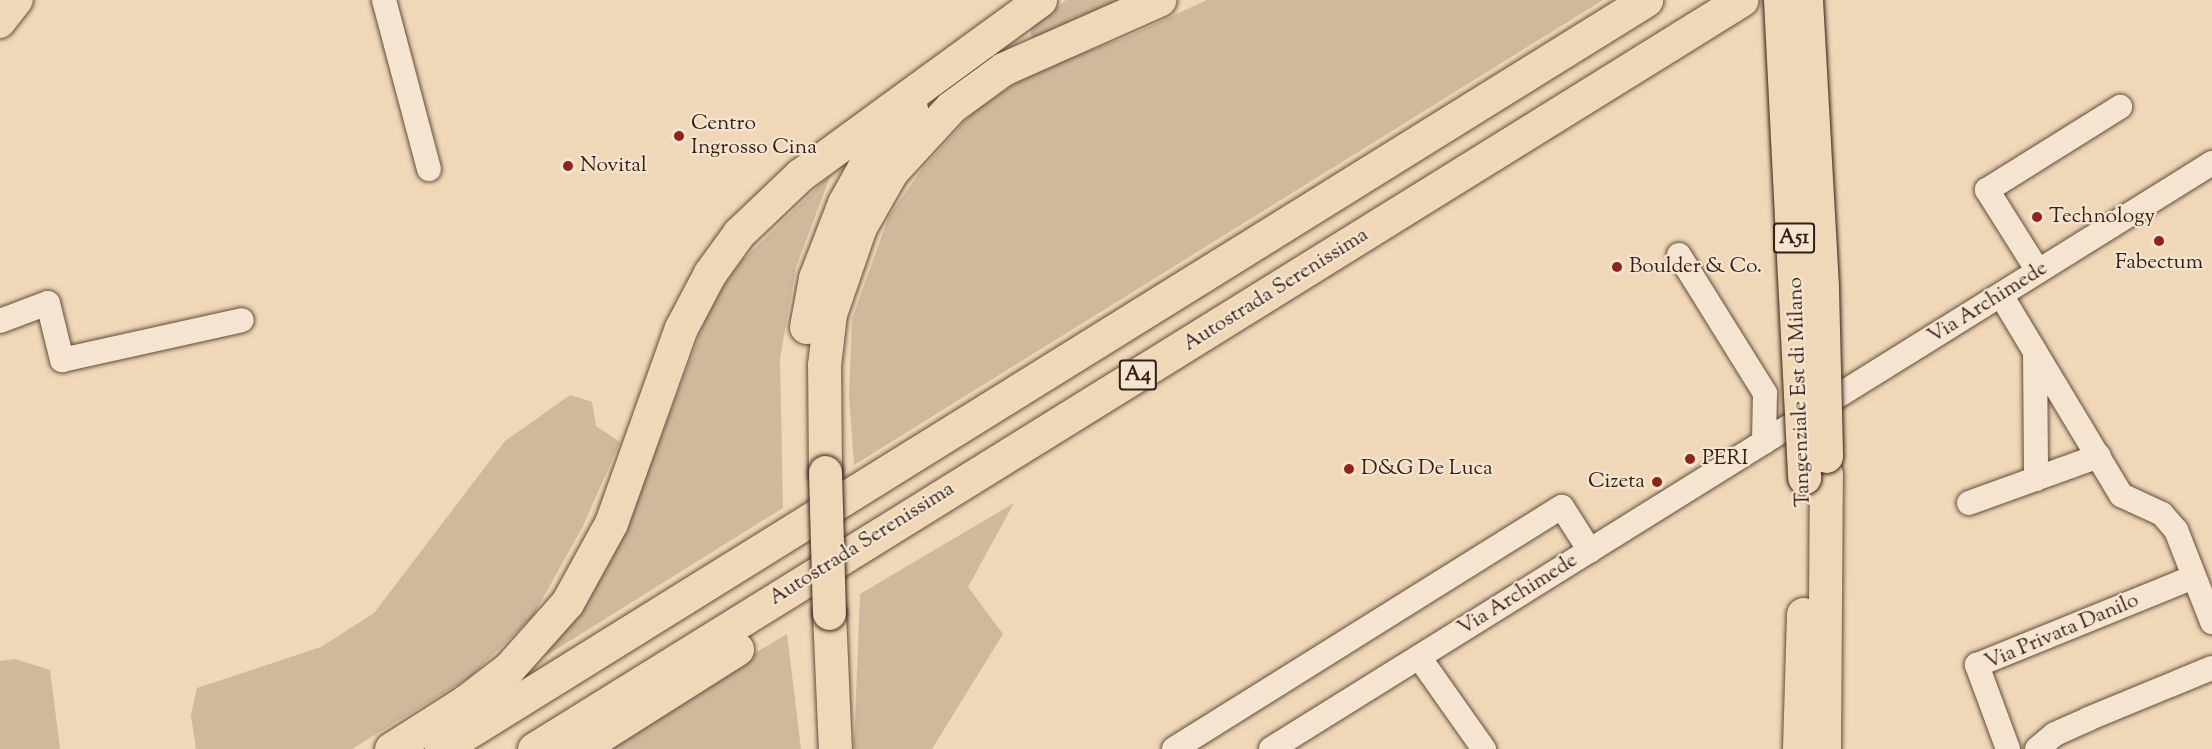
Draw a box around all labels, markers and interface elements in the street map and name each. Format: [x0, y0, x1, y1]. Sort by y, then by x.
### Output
place label: Centro Ingrosso Cina [691, 111, 817, 161]
marker: Centro Ingrosso Cina [672, 129, 686, 143]
place label: Novital [580, 153, 647, 179]
marker: Novital [561, 159, 575, 173]
place label: Technology [2049, 204, 2155, 230]
marker: Technology [2030, 210, 2044, 224]
road number: A51 [1773, 221, 1815, 255]
street label: Autostrada Serenissima [1179, 223, 1373, 357]
marker: Fabectum [2152, 234, 2166, 248]
place label: Fabectum [2115, 250, 2203, 276]
place label: Boulder & Co. [1629, 254, 1762, 280]
street label: Via Archimede [1923, 256, 2053, 350]
marker: Boulder & Co. [1610, 260, 1624, 274]
street label: Tangenziale Est di Milano [1783, 277, 1817, 507]
road number: A4 [1118, 358, 1158, 392]
place label: PERI [1702, 446, 1748, 472]
marker: PERI [1683, 452, 1697, 466]
place label: D&G De Luca [1361, 456, 1493, 482]
marker: D&G De Luca [1342, 462, 1356, 476]
place label: Cizeta [1588, 469, 1645, 495]
marker: Cizeta [1650, 475, 1664, 489]
street label: Autostrada Serenissima [765, 477, 959, 611]
street label: Via Archimede [1453, 548, 1583, 642]
street label: Via Privata Danilo [1981, 588, 2143, 676]

